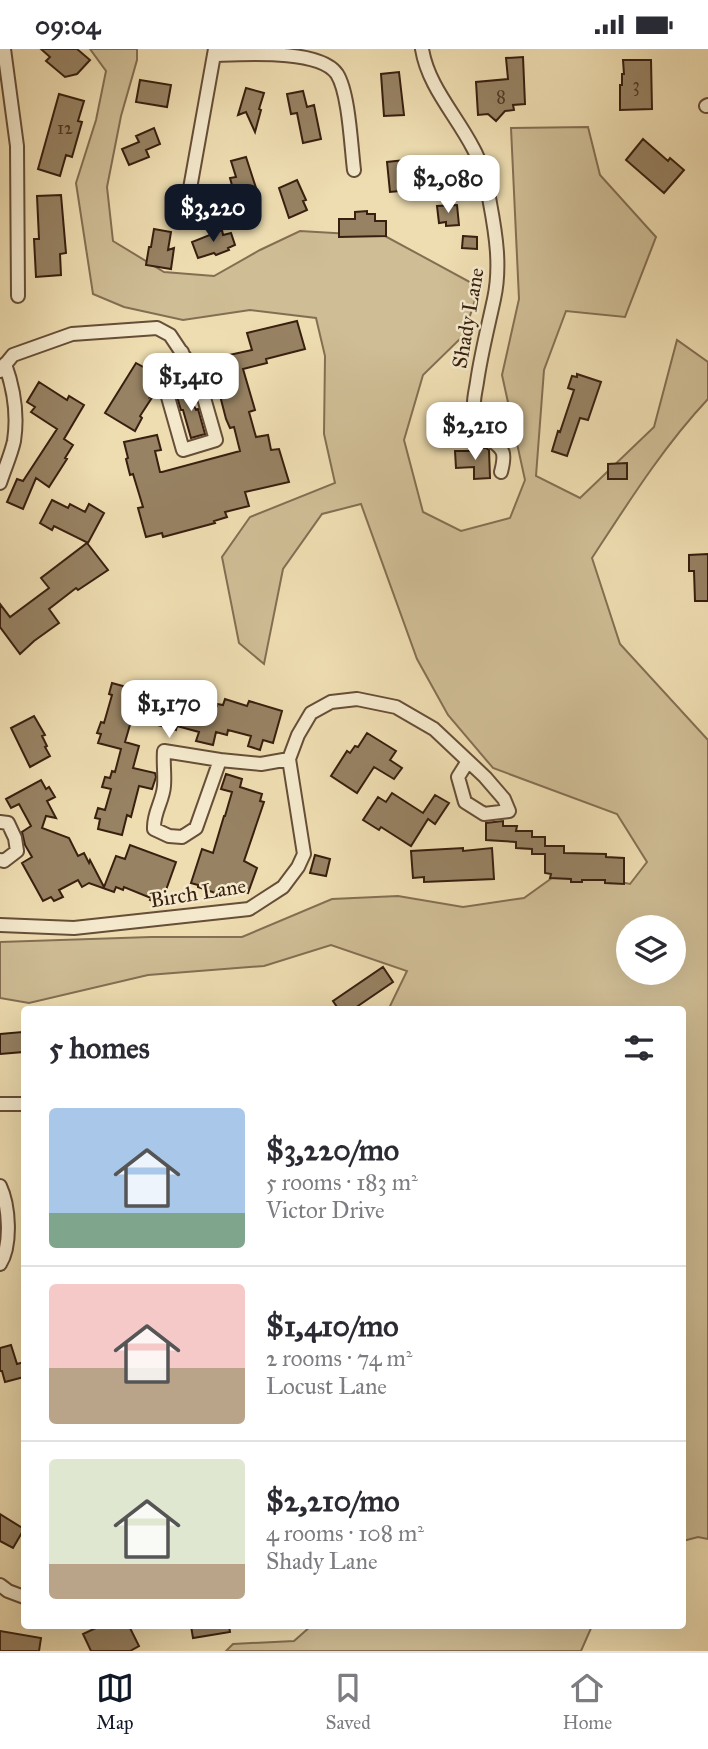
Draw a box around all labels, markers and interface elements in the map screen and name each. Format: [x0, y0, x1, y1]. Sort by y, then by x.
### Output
text: 09:04 [35, 9, 100, 41]
house number: 3 [632, 74, 640, 96]
house number: 8 [496, 86, 506, 108]
house number: 12 [57, 117, 73, 139]
pin: $2,080 [391, 155, 505, 215]
text: $2,080 [413, 164, 483, 192]
pin: $3,220 [156, 185, 270, 244]
text: $3,220 [181, 193, 245, 221]
street label: Shady Lane [446, 265, 490, 370]
pin: $1,410 [134, 353, 248, 413]
text: $1,410 [159, 362, 223, 390]
pin: $2,210 [418, 403, 532, 462]
text: $2,210 [442, 411, 508, 439]
pin: $1,170 [112, 681, 226, 740]
text: $1,170 [137, 689, 201, 717]
street label: Birch Lane [148, 873, 248, 913]
map controls [616, 915, 686, 985]
button: layers [616, 915, 686, 985]
icon: filters [620, 1029, 658, 1067]
text: 5 homes [49, 1030, 150, 1066]
text: $3,220/mo [266, 1132, 399, 1168]
icon: home [105, 1136, 189, 1220]
text: 5 rooms · 183 m² [266, 1168, 418, 1196]
text: Victor Drive [266, 1196, 385, 1224]
text: $1,410/mo [266, 1308, 399, 1344]
icon: home [105, 1312, 189, 1396]
text: 2 rooms · 74 m² [266, 1344, 412, 1372]
text: Locust Lane [266, 1372, 387, 1400]
text: $2,210/mo [266, 1483, 400, 1519]
icon: home [105, 1487, 189, 1571]
text: 4 rooms · 108 m² [266, 1519, 424, 1547]
text: Shady Lane [266, 1547, 378, 1575]
tab: Map [96, 1669, 134, 1734]
tab: Saved [326, 1669, 371, 1734]
tab: Home [562, 1669, 612, 1734]

